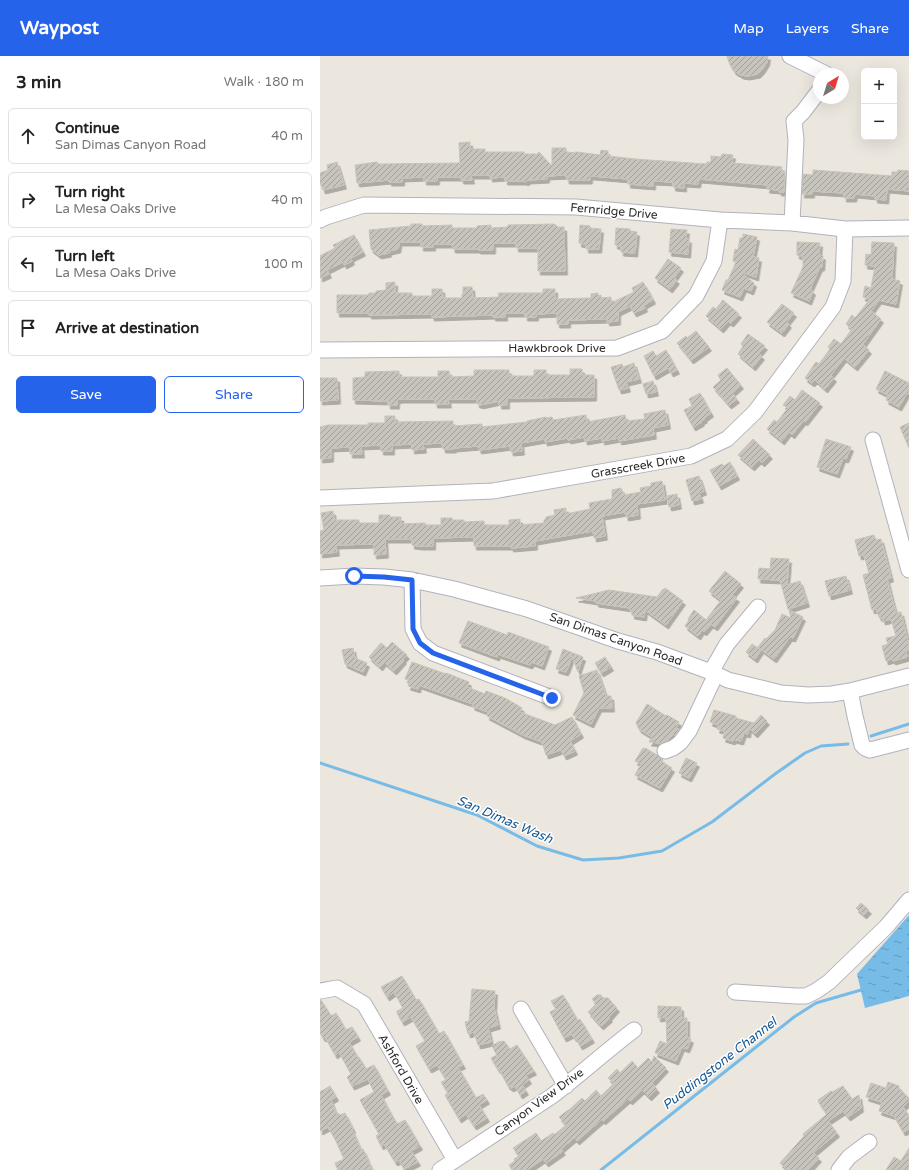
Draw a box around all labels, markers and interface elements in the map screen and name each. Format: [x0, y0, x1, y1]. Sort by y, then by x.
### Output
text: Waypost [20, 17, 99, 39]
text: Map [734, 20, 764, 37]
text: Layers [786, 20, 829, 37]
text: Share [851, 20, 889, 37]
north arrow [813, 68, 849, 104]
map controls [861, 68, 897, 140]
button: + [861, 68, 897, 104]
text: 3 min [16, 72, 61, 93]
text: Walk · 180 m [224, 74, 304, 90]
button: − [861, 104, 897, 140]
text: Continue [55, 119, 119, 137]
icon: ahead [17, 125, 39, 147]
text: 40 m [271, 128, 303, 144]
text: San Dimas Canyon Road [55, 137, 206, 153]
text: Turn right [55, 183, 125, 201]
icon: right [17, 189, 39, 211]
text: 40 m [271, 192, 303, 208]
street label: Fernridge Drive [570, 200, 658, 222]
text: La Mesa Oaks Drive [55, 201, 176, 217]
text: Turn left [55, 247, 115, 265]
icon: left [17, 253, 39, 275]
text: 100 m [263, 256, 303, 272]
text: La Mesa Oaks Drive [55, 265, 176, 281]
icon: arrive [17, 317, 39, 339]
text: Arrive at destination [55, 319, 199, 337]
street label: Hawkbrook Drive [508, 341, 606, 355]
button: Save [16, 376, 156, 413]
button: Share [164, 376, 304, 413]
street label: Grasscreek Drive [590, 451, 686, 481]
route start [345, 567, 363, 585]
street label: San Dimas Canyon Road [548, 610, 684, 668]
route end [543, 689, 561, 707]
water label: San Dimas Wash [454, 793, 556, 848]
water label: Puddingstone Channel [659, 1013, 781, 1113]
street label: Ashford Drive [375, 1032, 427, 1106]
street label: Canyon View Drive [492, 1065, 586, 1139]

